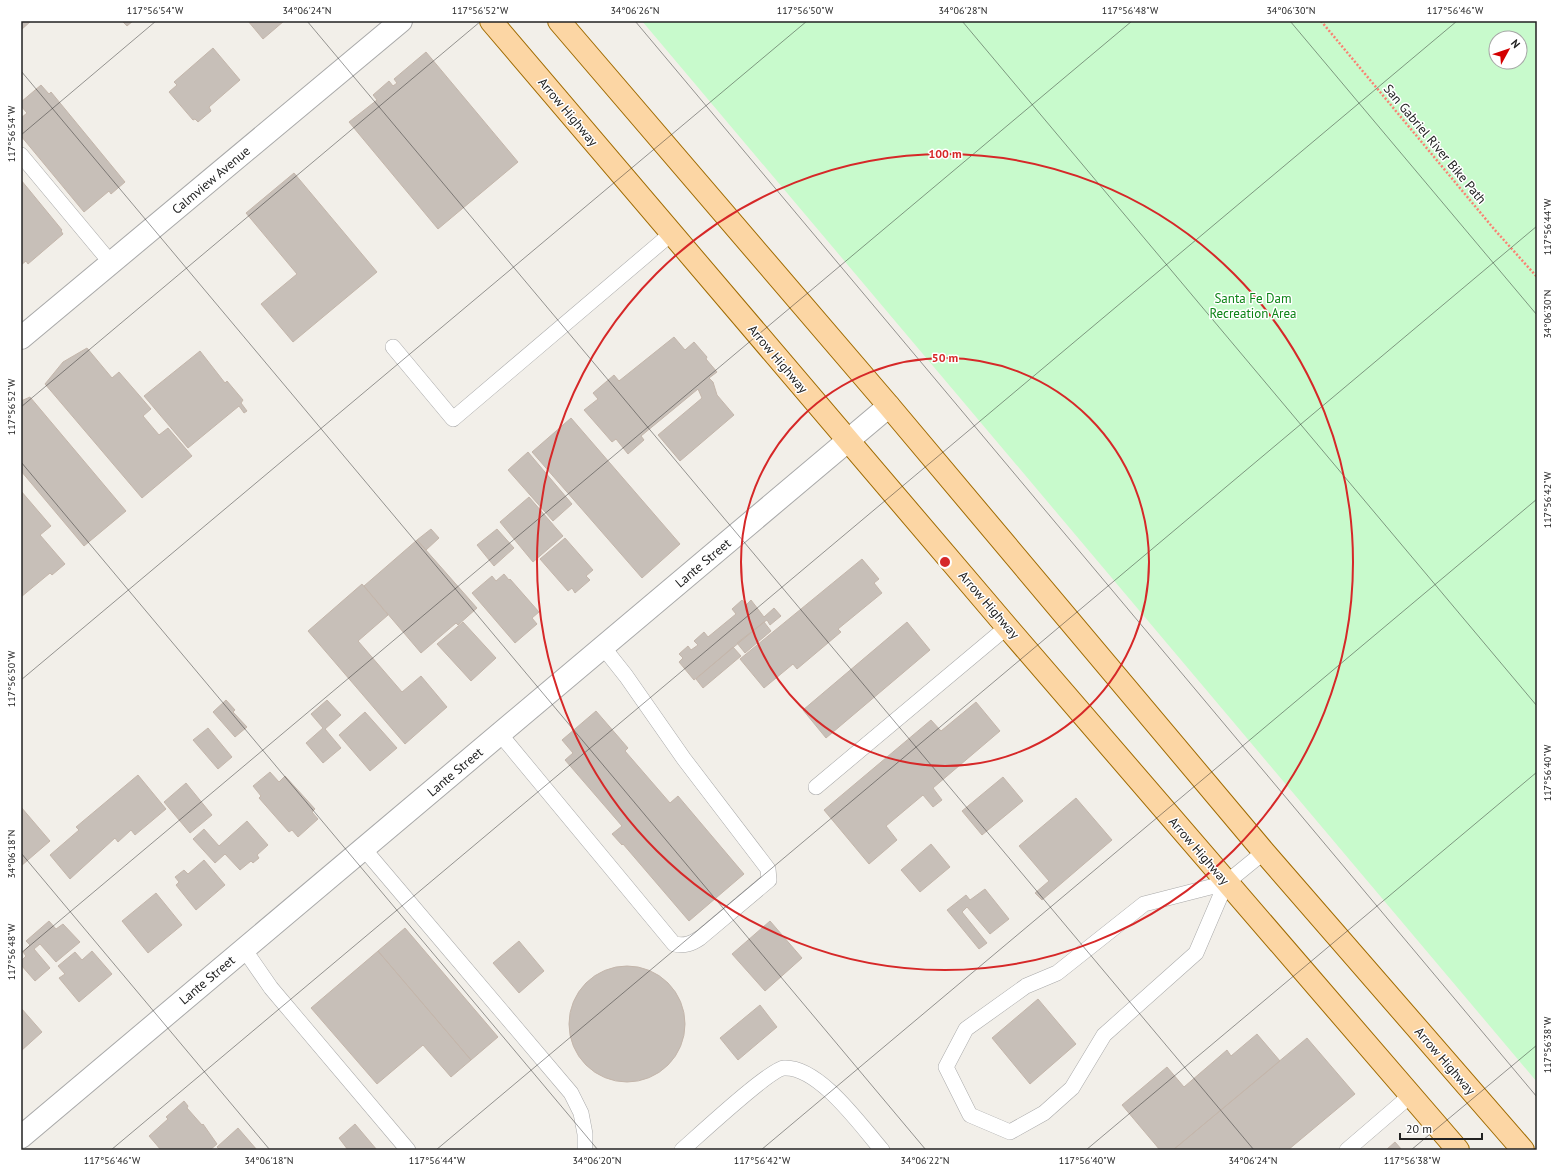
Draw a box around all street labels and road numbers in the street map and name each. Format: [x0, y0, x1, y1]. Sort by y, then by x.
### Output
street label: Arrow Highway [534, 74, 602, 150]
street label: San Gabriel River Bike Path [1380, 81, 1490, 207]
street label: Calmview Avenue [168, 142, 254, 218]
street label: Arrow Highway [744, 321, 812, 397]
street label: Lante Street [672, 534, 735, 591]
street label: Arrow Highway [955, 568, 1023, 642]
street label: Lante Street [424, 743, 487, 800]
street label: Arrow Highway [1165, 814, 1233, 888]
street label: Lante Street [176, 951, 239, 1008]
street label: Arrow Highway [1411, 1024, 1479, 1098]

